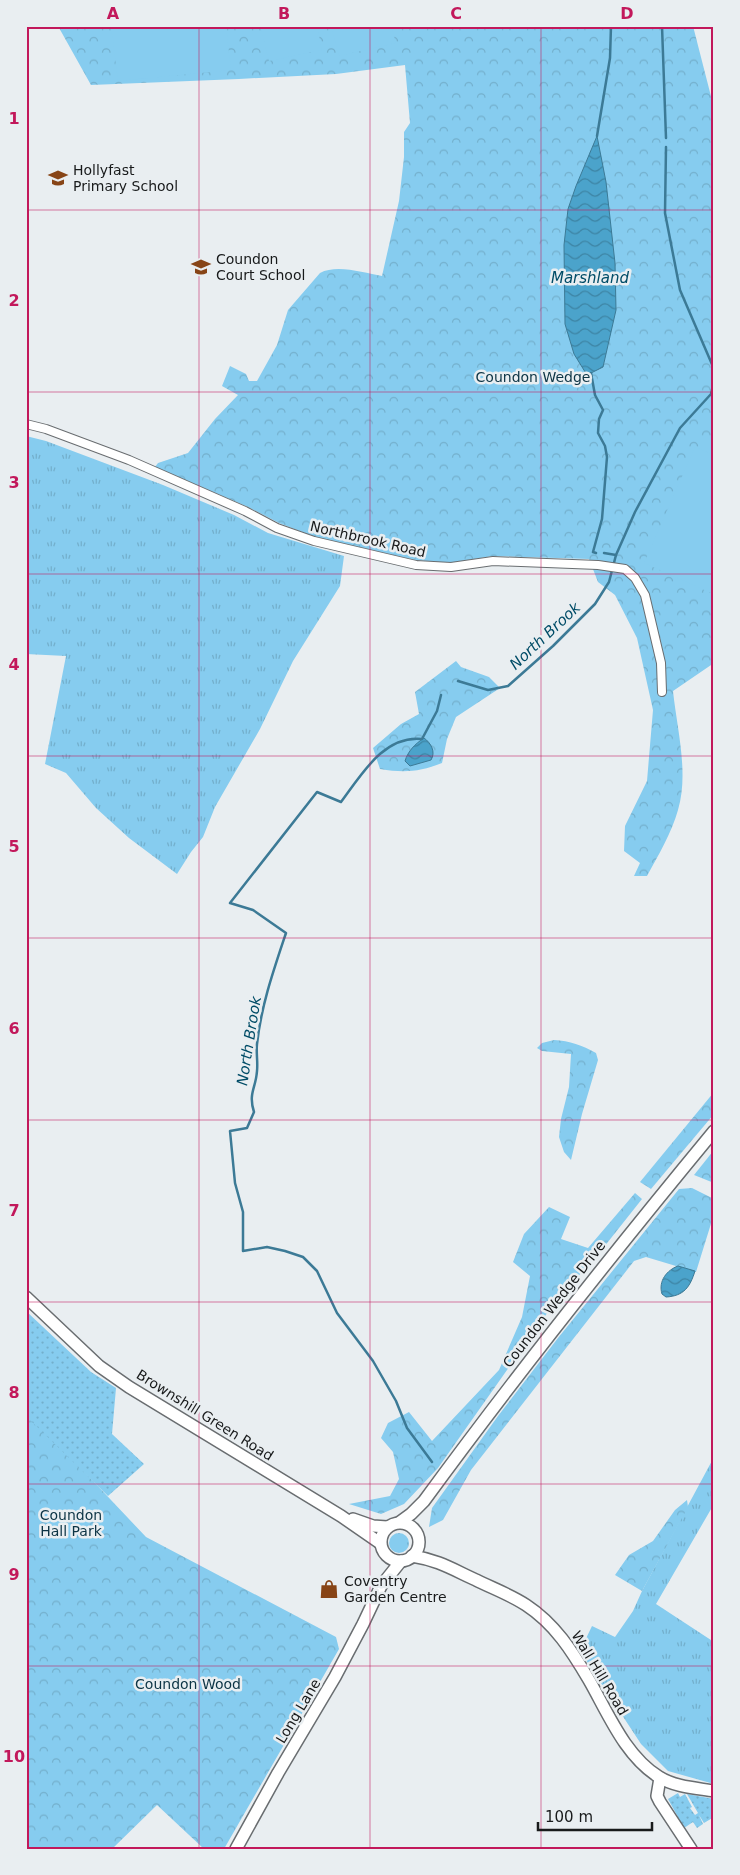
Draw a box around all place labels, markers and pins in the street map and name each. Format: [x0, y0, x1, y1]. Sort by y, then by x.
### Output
place label: Hollyfast Primary School [73, 162, 178, 194]
school or university icon: Hollyfast Primary School [47, 167, 69, 189]
place label: Coundon Court School [216, 251, 305, 283]
school or university icon: Coundon Court School [190, 256, 212, 278]
place label: Coventry Garden Centre [344, 1573, 447, 1605]
shop icon: Coventry Garden Centre [318, 1578, 340, 1600]

